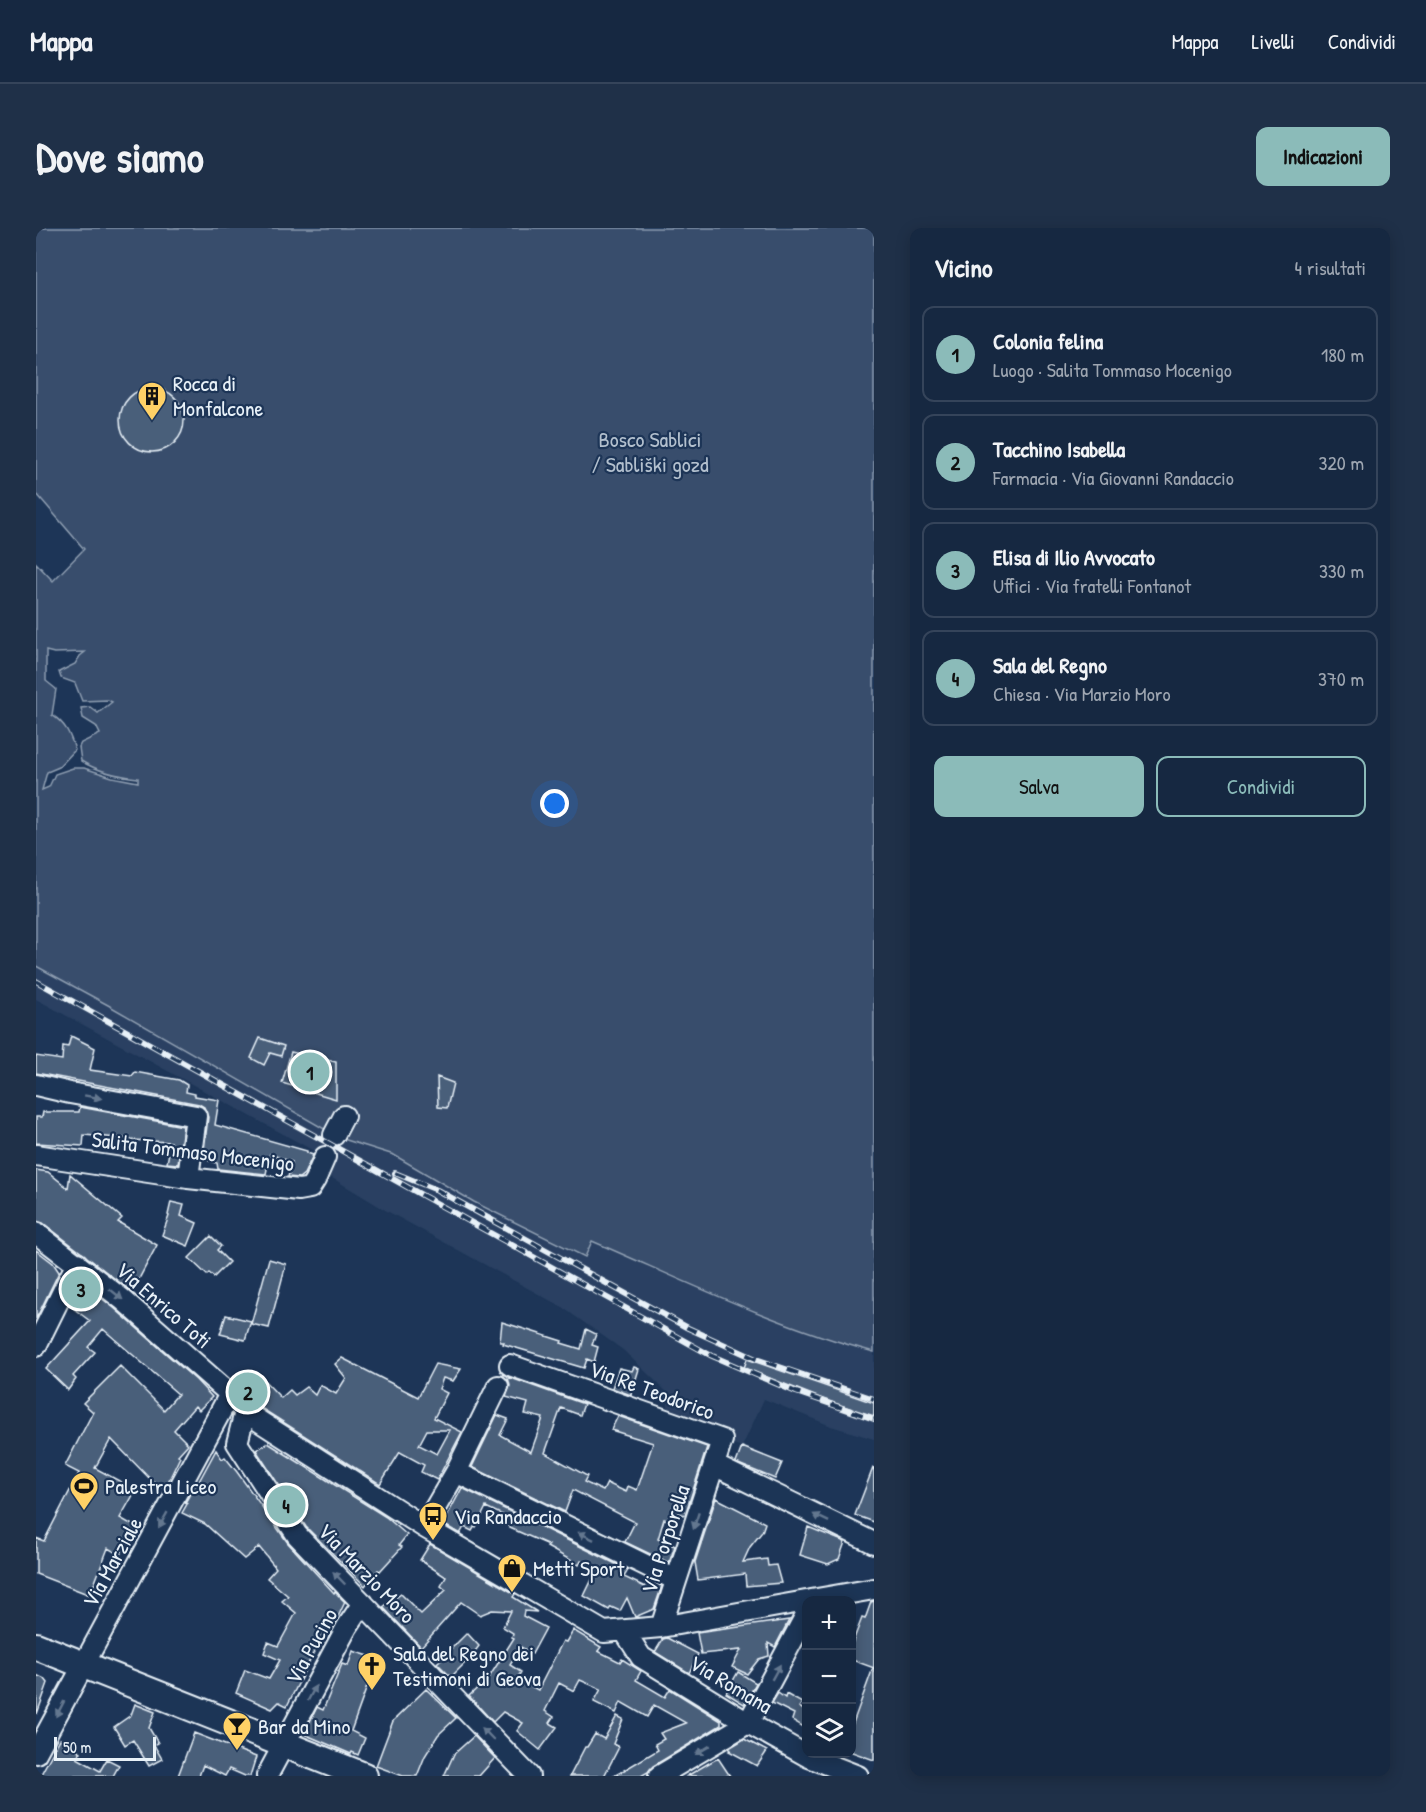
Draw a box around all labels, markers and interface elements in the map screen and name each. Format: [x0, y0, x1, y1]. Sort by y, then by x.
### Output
text: Mappa [30, 22, 93, 60]
text: Mappa [1172, 27, 1219, 56]
text: Livelli [1252, 27, 1295, 56]
text: Condividi [1328, 27, 1396, 56]
button: Indicazioni [1256, 127, 1390, 186]
text: Dove siamo [36, 128, 204, 185]
text: Vicino [934, 250, 993, 285]
text: 4 risultati [1295, 254, 1366, 281]
text: Colonia felina [993, 326, 1103, 356]
text: 1 [952, 341, 959, 368]
text: 180 m [1321, 341, 1364, 368]
text: Luogo · Salita Tommaso Mocenigo [993, 356, 1232, 383]
place label: Rocca di Monfalcone [173, 368, 264, 423]
building icon: Rocca di Monfalcone [136, 380, 168, 422]
park label: Bosco Sablici / Sabliški gozd [591, 424, 709, 479]
text: Tacchino Isabella [993, 434, 1125, 464]
text: 2 [951, 449, 960, 476]
text: 320 m [1319, 449, 1364, 476]
text: Farmacia · Via Giovanni Randaccio [993, 464, 1234, 491]
text: Elisa di Ilio Avvocato [993, 542, 1155, 572]
text: 3 [951, 557, 960, 584]
text: 330 m [1319, 557, 1364, 584]
text: Uffici · Via fratelli Fontanot [993, 572, 1191, 599]
text: Sala del Regno [993, 650, 1107, 680]
text: 4 [952, 665, 959, 692]
text: 370 m [1318, 665, 1364, 692]
text: Chiesa · Via Marzio Moro [993, 680, 1171, 707]
button: Salva [934, 756, 1144, 817]
button: Condividi [1156, 756, 1366, 817]
your location [540, 789, 569, 818]
pin: 1 [290, 1050, 330, 1094]
one-way arrow [84, 1093, 103, 1102]
street label: Salita Tommaso Mocenigo [90, 1124, 296, 1178]
street label: Via Enrico Toti [110, 1255, 218, 1355]
pin: 3 [62, 1266, 100, 1312]
one-way arrow [108, 1287, 123, 1300]
street label: Via Re Teodorico [585, 1354, 719, 1427]
pin: 2 [228, 1370, 268, 1414]
sports icon: Palestra Liceo [68, 1470, 100, 1512]
place label: Palestra Liceo [105, 1471, 216, 1501]
street label: Via Porporella [633, 1481, 697, 1597]
pin: 4 [266, 1482, 306, 1528]
bus stop icon: Via Randaccio [417, 1500, 449, 1542]
place label: Via Randaccio [454, 1501, 562, 1531]
street label: Via Marziale [75, 1511, 149, 1612]
one-way arrow [157, 1512, 168, 1528]
one-way arrow [690, 1512, 700, 1530]
one-way arrow [813, 1513, 830, 1522]
street label: Via Marzio Moro [311, 1516, 423, 1630]
one-way arrow [577, 1531, 595, 1541]
shop icon: Metti Sport [496, 1552, 528, 1594]
place label: Metti Sport [533, 1553, 625, 1583]
one-way arrow [332, 1572, 346, 1586]
map controls [802, 1596, 856, 1758]
button: + [802, 1596, 856, 1650]
street label: Via Pucino [278, 1602, 344, 1689]
place label: Sala del Regno dei Testimoni di Geova [393, 1638, 541, 1693]
street label: Via Romana [684, 1647, 778, 1721]
church icon: Sala del Regno dei Testimoni di Geova [356, 1650, 388, 1692]
button: − [802, 1650, 856, 1704]
one-way arrow [771, 1663, 781, 1680]
one-way arrow [307, 1684, 317, 1701]
one-way arrow [55, 1700, 65, 1717]
button: layers [802, 1704, 856, 1758]
bar icon: Bar da Mino [221, 1710, 253, 1752]
place label: Bar da Mino [258, 1711, 351, 1741]
one-way arrow [482, 1727, 496, 1741]
scale bar [54, 1734, 156, 1762]
text: 50 m [63, 1736, 92, 1758]
one-way arrow [695, 1744, 711, 1755]

